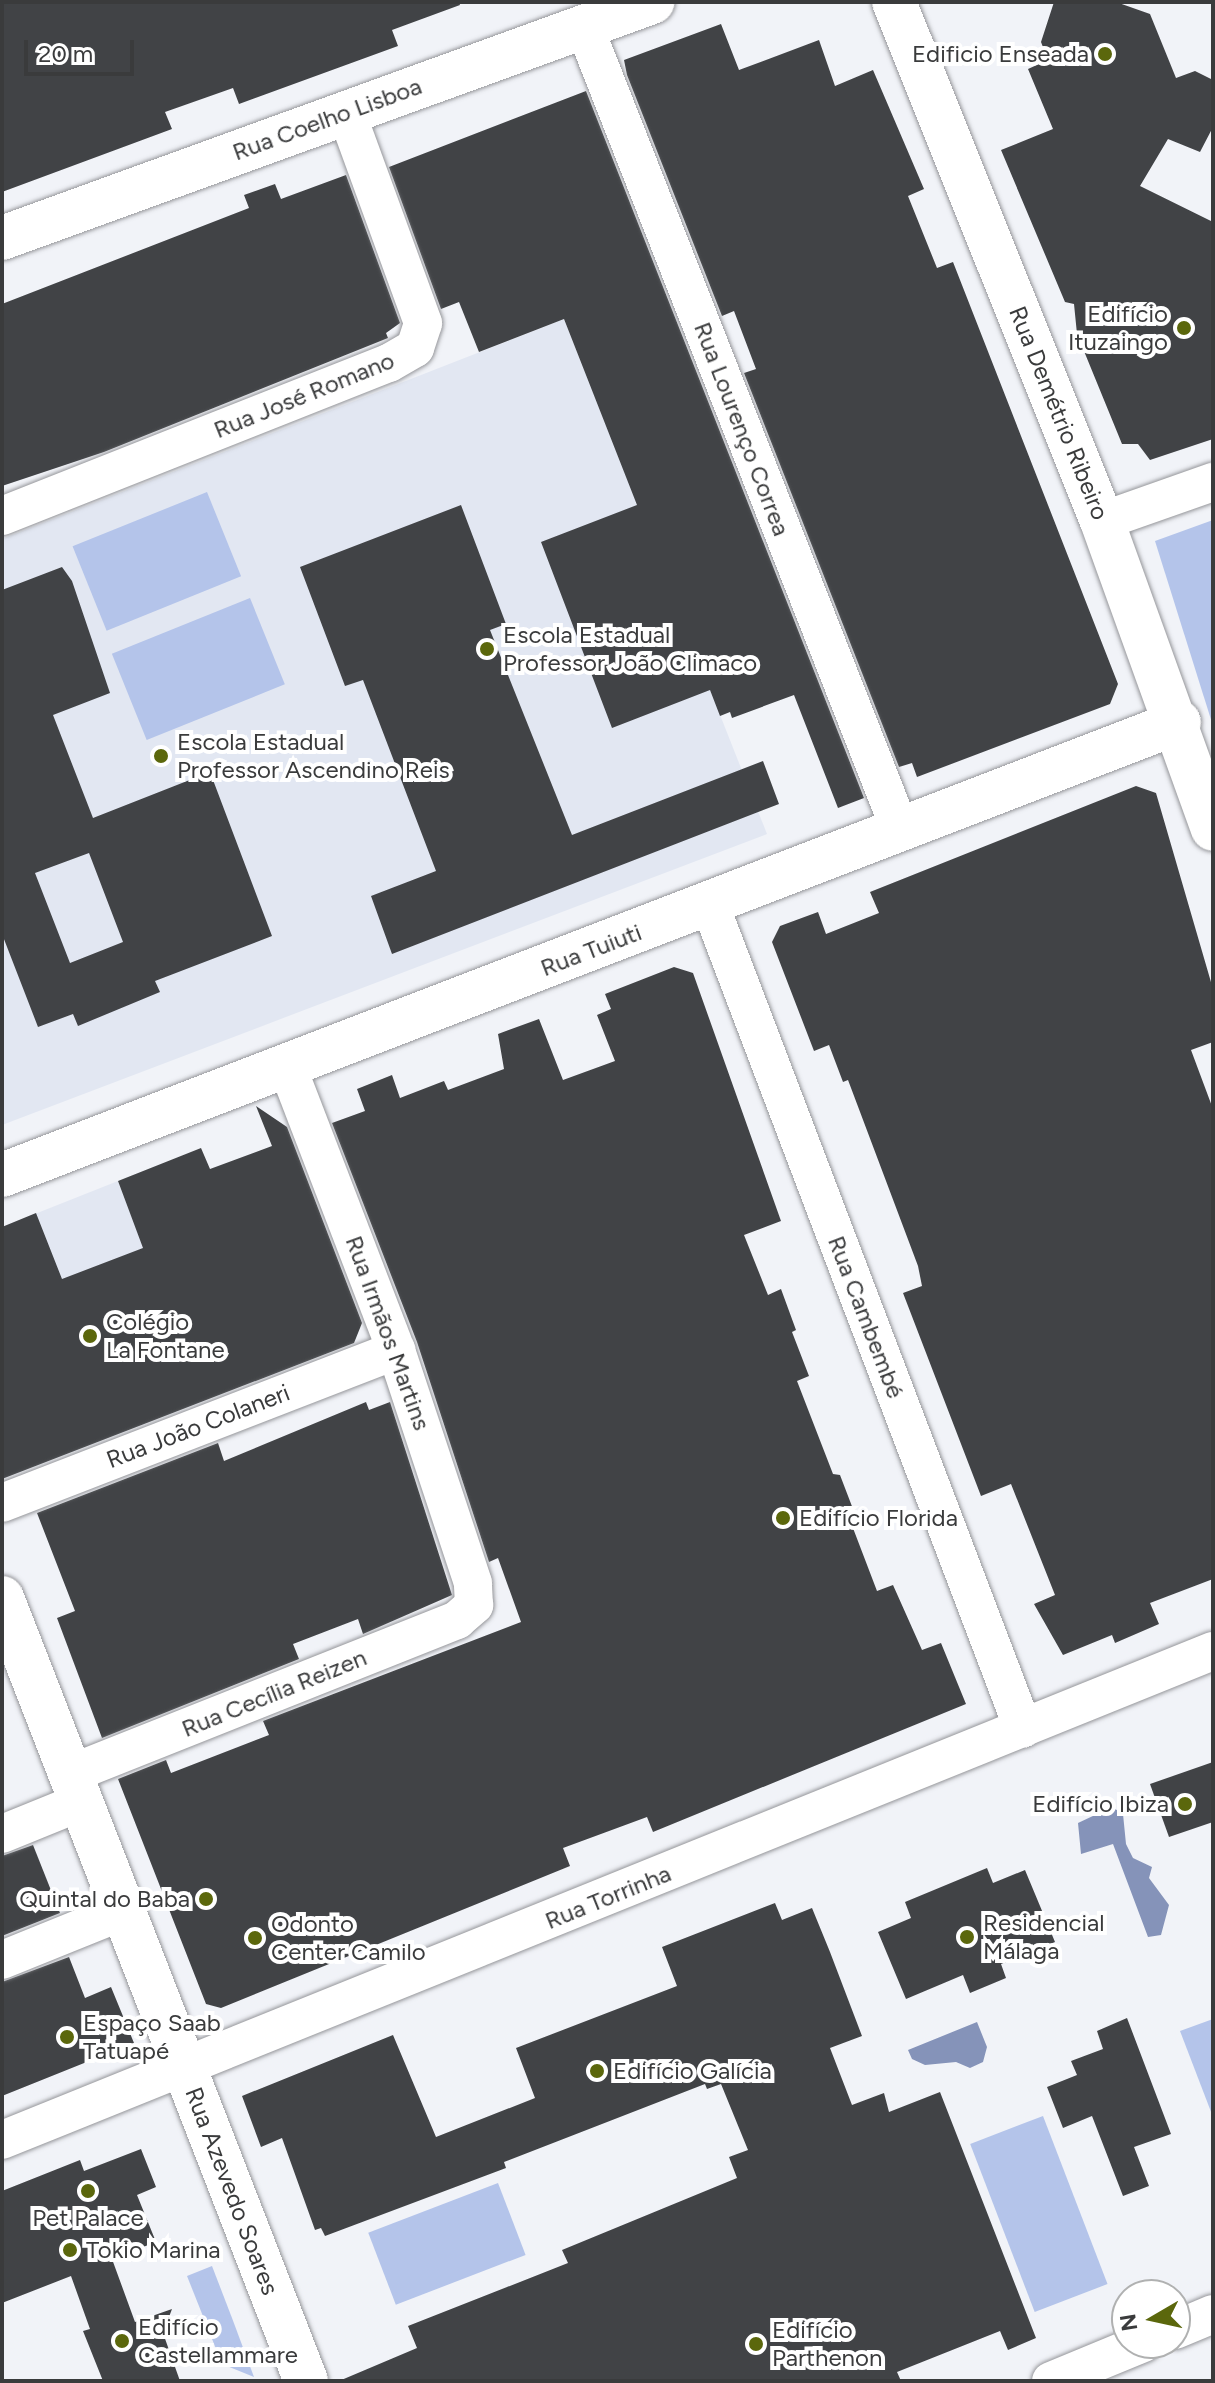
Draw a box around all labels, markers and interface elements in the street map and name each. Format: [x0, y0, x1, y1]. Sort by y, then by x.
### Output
scale bar [28, 24, 138, 74]
text: 20 m [38, 39, 93, 68]
place label: Edificio Enseada [912, 40, 1089, 68]
marker: Edificio Enseada [1096, 45, 1114, 63]
street label: Rua Coelho Lisboa [229, 71, 425, 167]
place label: Edifício Ituzaingo [1068, 300, 1168, 356]
street label: Rua Demétrio Ribeiro [1003, 302, 1115, 524]
street label: Rua Lourenço Correa [688, 318, 796, 540]
marker: Edifício Ituzaingo [1175, 319, 1193, 337]
street label: Rua José Romano [210, 346, 398, 444]
place label: Escola Estadual Professor João Climaco [503, 621, 757, 677]
marker: Escola Estadual Professor João Climaco [478, 640, 496, 658]
place label: Escola Estadual Professor Ascendino Reis [177, 728, 450, 784]
marker: Escola Estadual Professor Ascendino Reis [152, 747, 170, 765]
street label: Rua Tuiuti [536, 918, 646, 982]
street label: Rua Irmãos Martins [339, 1232, 437, 1434]
street label: Rua Cambembé [822, 1232, 910, 1402]
place label: Colégio La Fontane [106, 1308, 225, 1364]
marker: Colégio La Fontane [81, 1327, 99, 1345]
street label: Rua João Colaneri [102, 1378, 294, 1474]
place label: Edifício Florida [799, 1504, 958, 1532]
marker: Edifício Florida [774, 1509, 792, 1527]
street label: Rua Cecília Reizen [177, 1643, 371, 1743]
place label: Edifício Ibiza [1032, 1790, 1169, 1818]
marker: Edifício Ibiza [1176, 1795, 1194, 1813]
street label: Rua Torrinha [541, 1859, 675, 1935]
place label: Quintal do Baba [19, 1885, 190, 1913]
marker: Quintal do Baba [197, 1890, 215, 1908]
place label: Residencial Málaga [983, 1909, 1105, 1965]
place label: Odonto Center Camilo [271, 1910, 426, 1966]
marker: Residencial Málaga [958, 1928, 976, 1946]
marker: Odonto Center Camilo [246, 1929, 264, 1947]
place label: Espaço Saab Tatuapé [83, 2009, 221, 2065]
marker: Espaço Saab Tatuapé [58, 2028, 76, 2046]
place label: Edifício Galícia [613, 2057, 772, 2085]
marker: Edifício Galícia [588, 2062, 606, 2080]
street label: Rua Azevedo Soares [179, 2083, 285, 2299]
marker: Pet Palace [79, 2182, 97, 2200]
place label: Pet Palace [32, 2204, 144, 2232]
place label: Tokio Marina [86, 2236, 221, 2264]
marker: Tokio Marina [61, 2241, 79, 2259]
north arrow [1111, 2279, 1191, 2359]
text: N [1114, 2312, 1143, 2333]
place label: Edifício Castellammare [138, 2313, 298, 2369]
place label: Edifício Parthenon [772, 2316, 882, 2372]
marker: Edifício Castellammare [113, 2332, 131, 2350]
marker: Edifício Parthenon [747, 2335, 765, 2353]

